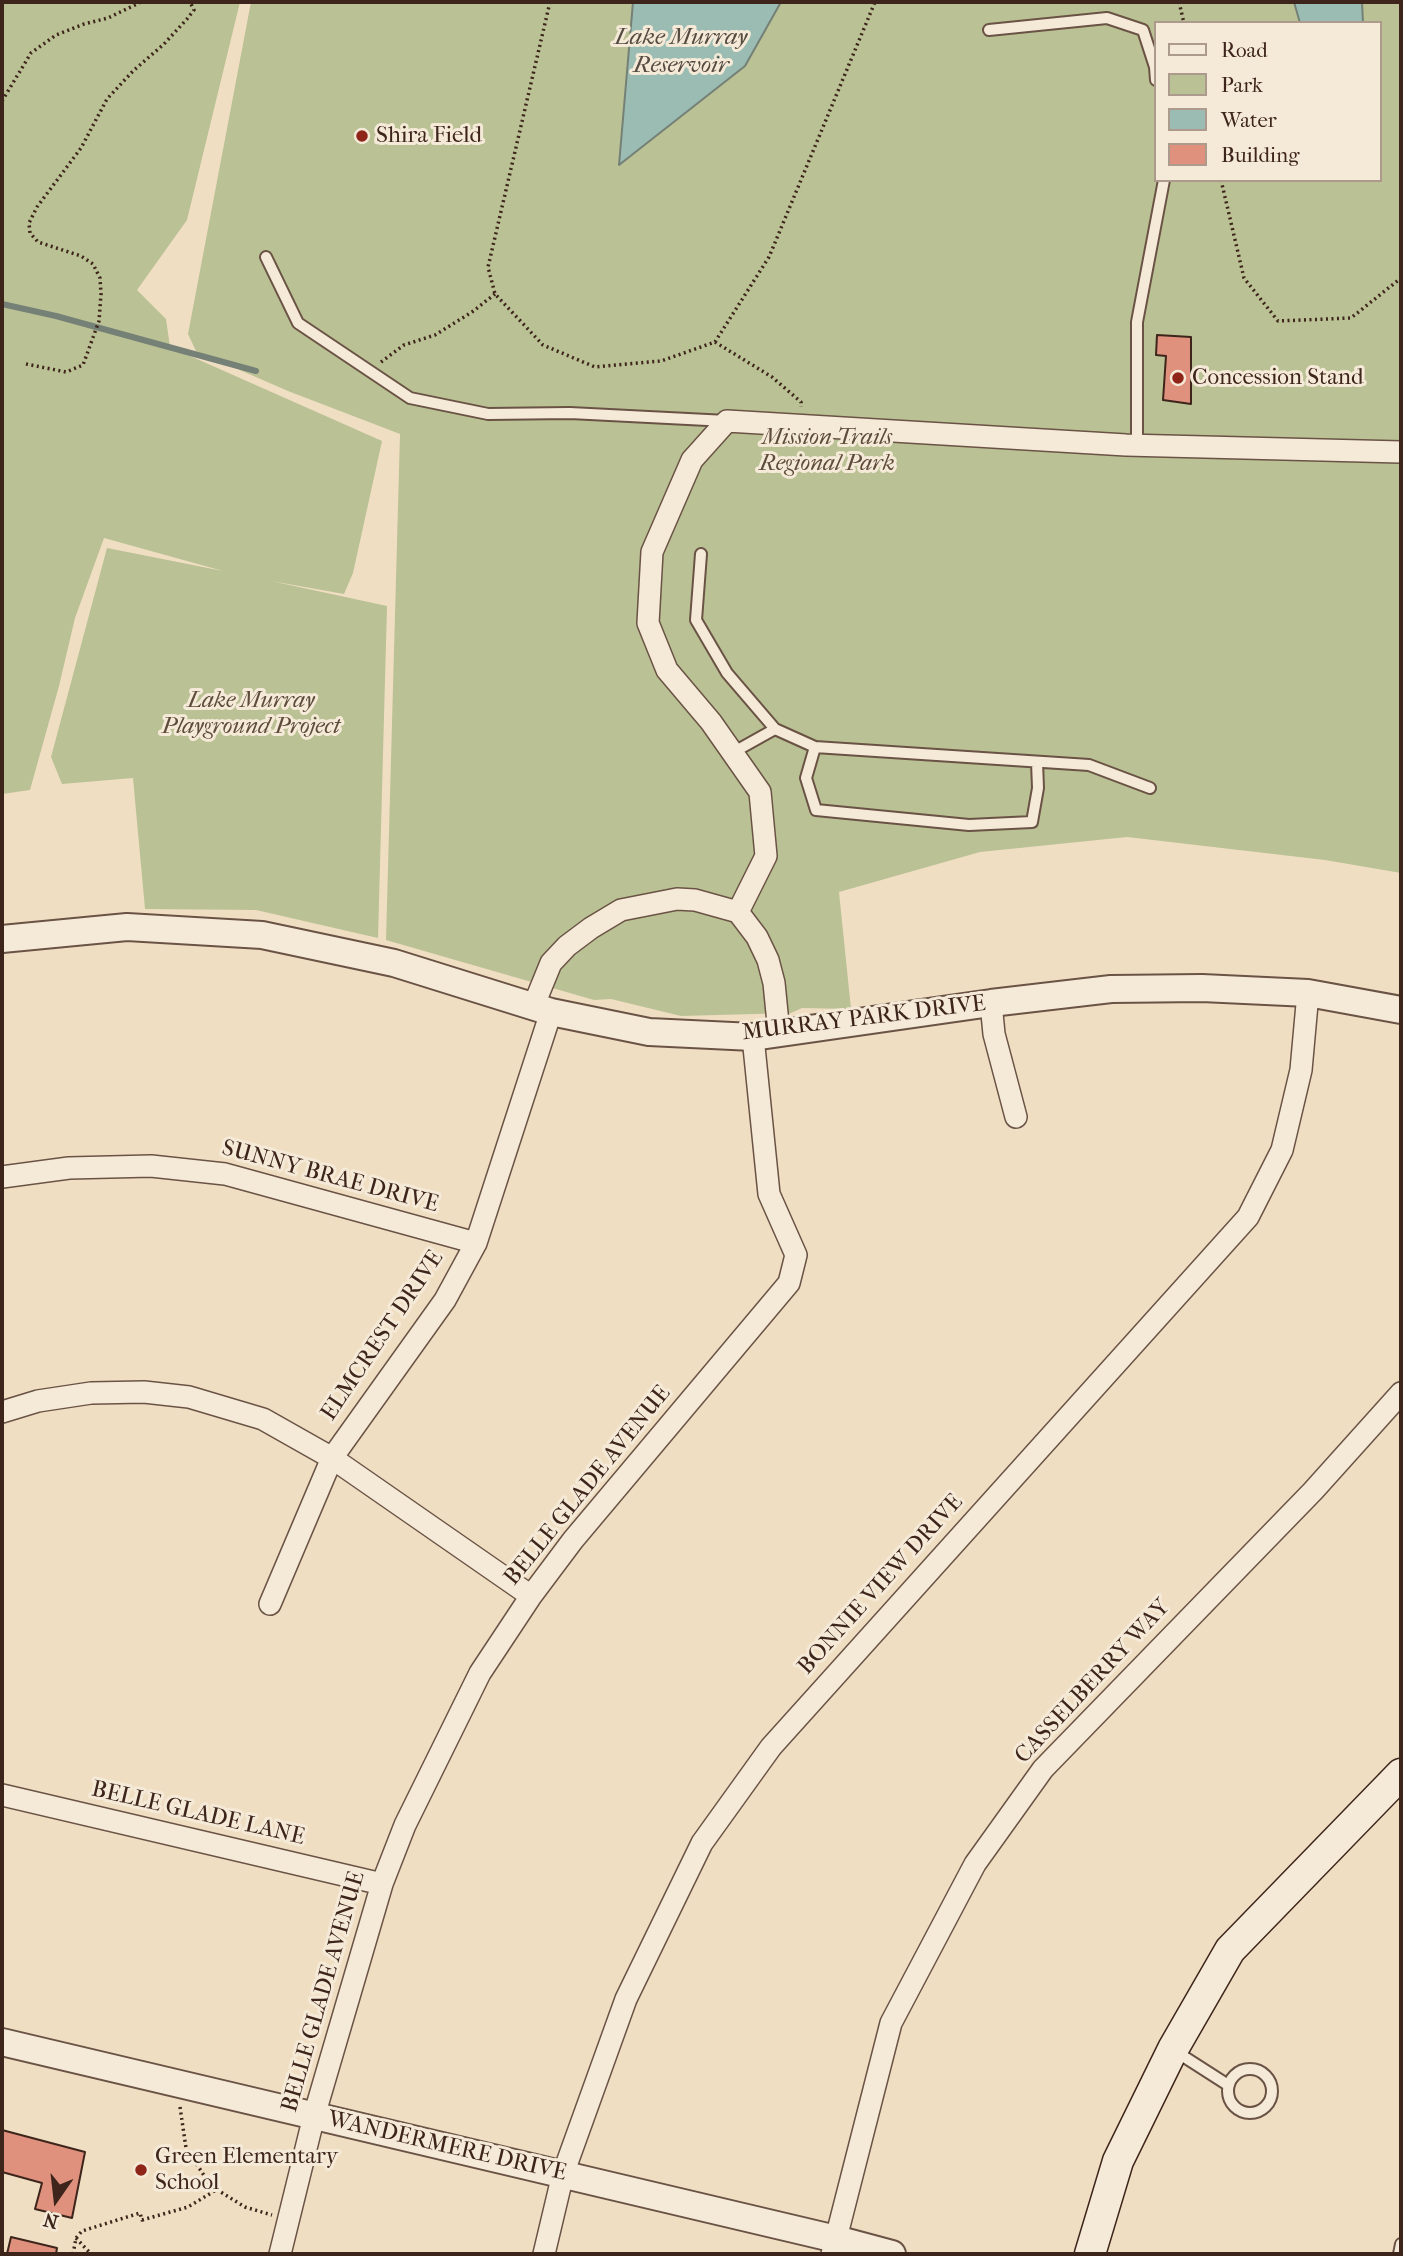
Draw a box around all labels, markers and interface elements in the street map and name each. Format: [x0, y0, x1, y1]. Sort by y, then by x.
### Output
legend [1154, 21, 1382, 182]
water label: Lake Murray Reservoir [615, 24, 747, 80]
text: Road [1221, 38, 1268, 62]
text: Park [1221, 73, 1263, 97]
text: Water [1221, 108, 1277, 132]
place label: Shira Field [376, 122, 482, 150]
marker: Shira Field [354, 128, 370, 144]
text: Building [1221, 143, 1299, 167]
place label: Concession Stand [1192, 364, 1364, 392]
marker: Concession Stand [1170, 370, 1186, 386]
park label: Mission Trails Regional Park [759, 424, 895, 478]
park label: Lake Murray Playground Project [162, 687, 340, 741]
street label: MURRAY PARK DRIVE [741, 990, 987, 1048]
street label: SUNNY BRAE DRIVE [219, 1135, 441, 1219]
street label: ELMCREST DRIVE [316, 1246, 450, 1426]
street label: BELLE GLADE AVENUE [499, 1381, 677, 1591]
street label: BONNIE VIEW DRIVE [793, 1489, 969, 1681]
street label: CASSELBERRY WAY [1010, 1594, 1176, 1770]
street label: BELLE GLADE LANE [89, 1776, 307, 1852]
street label: BELLE GLADE AVENUE [276, 1868, 372, 2116]
street label: WANDERMERE DRIVE [325, 2106, 569, 2188]
place label: Green Elementary School [155, 2143, 338, 2197]
marker: Green Elementary School [133, 2162, 149, 2178]
north arrow [21, 2165, 91, 2235]
text: N [41, 2208, 61, 2233]

